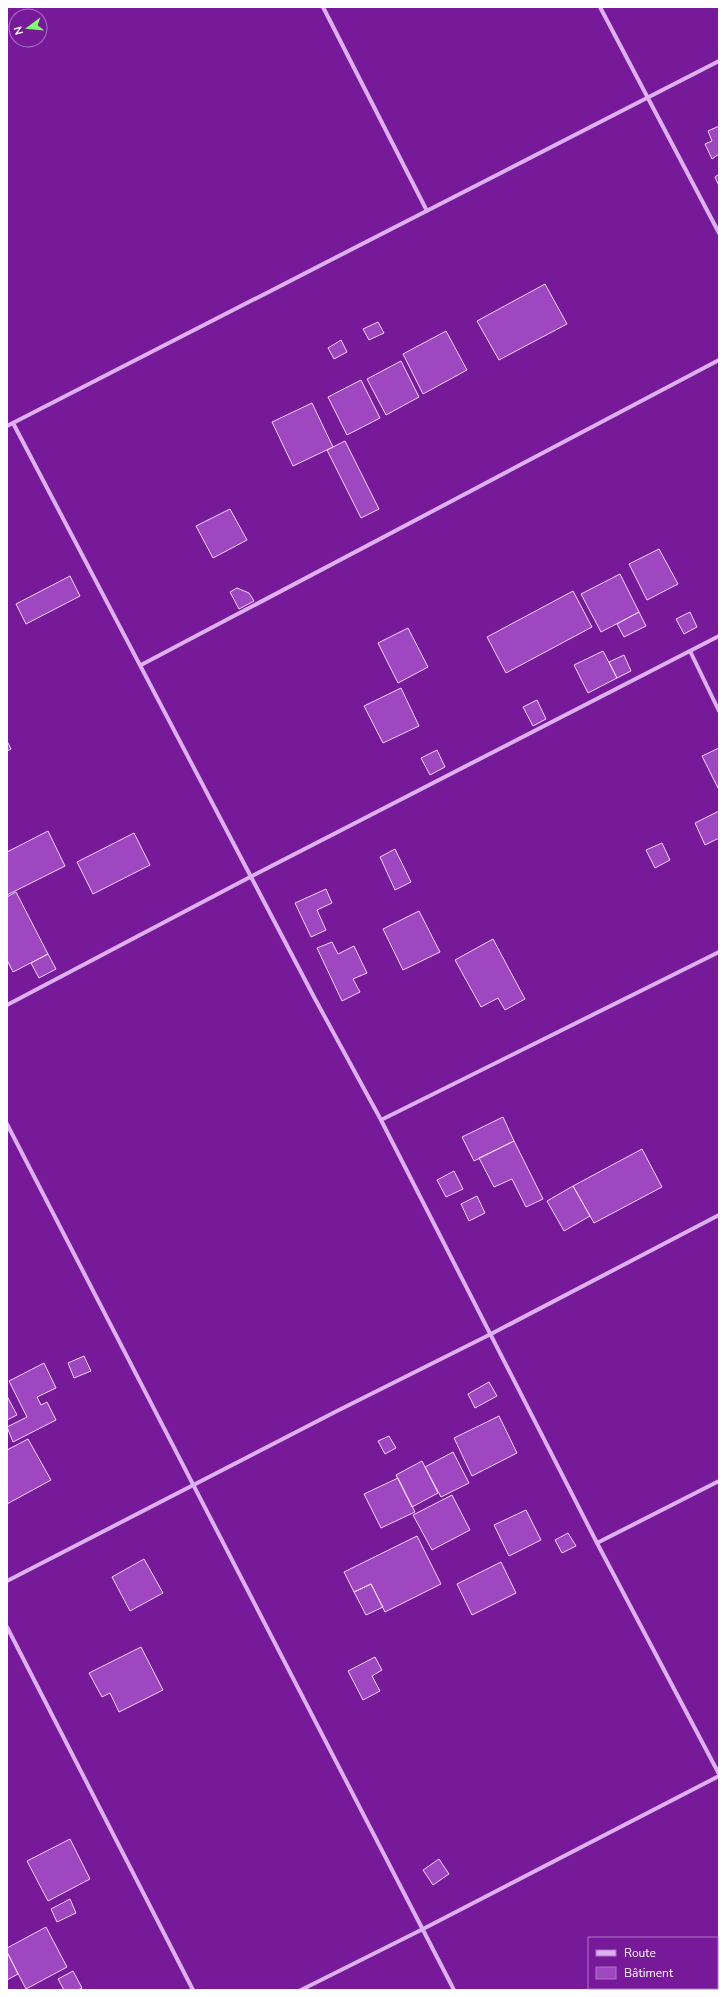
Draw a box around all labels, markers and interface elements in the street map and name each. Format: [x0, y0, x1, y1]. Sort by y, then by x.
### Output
north arrow [8, 8, 48, 48]
text: N [11, 25, 27, 37]
legend [588, 1937, 718, 1989]
text: Route [624, 1945, 656, 1961]
text: Bâtiment [624, 1965, 674, 1981]

